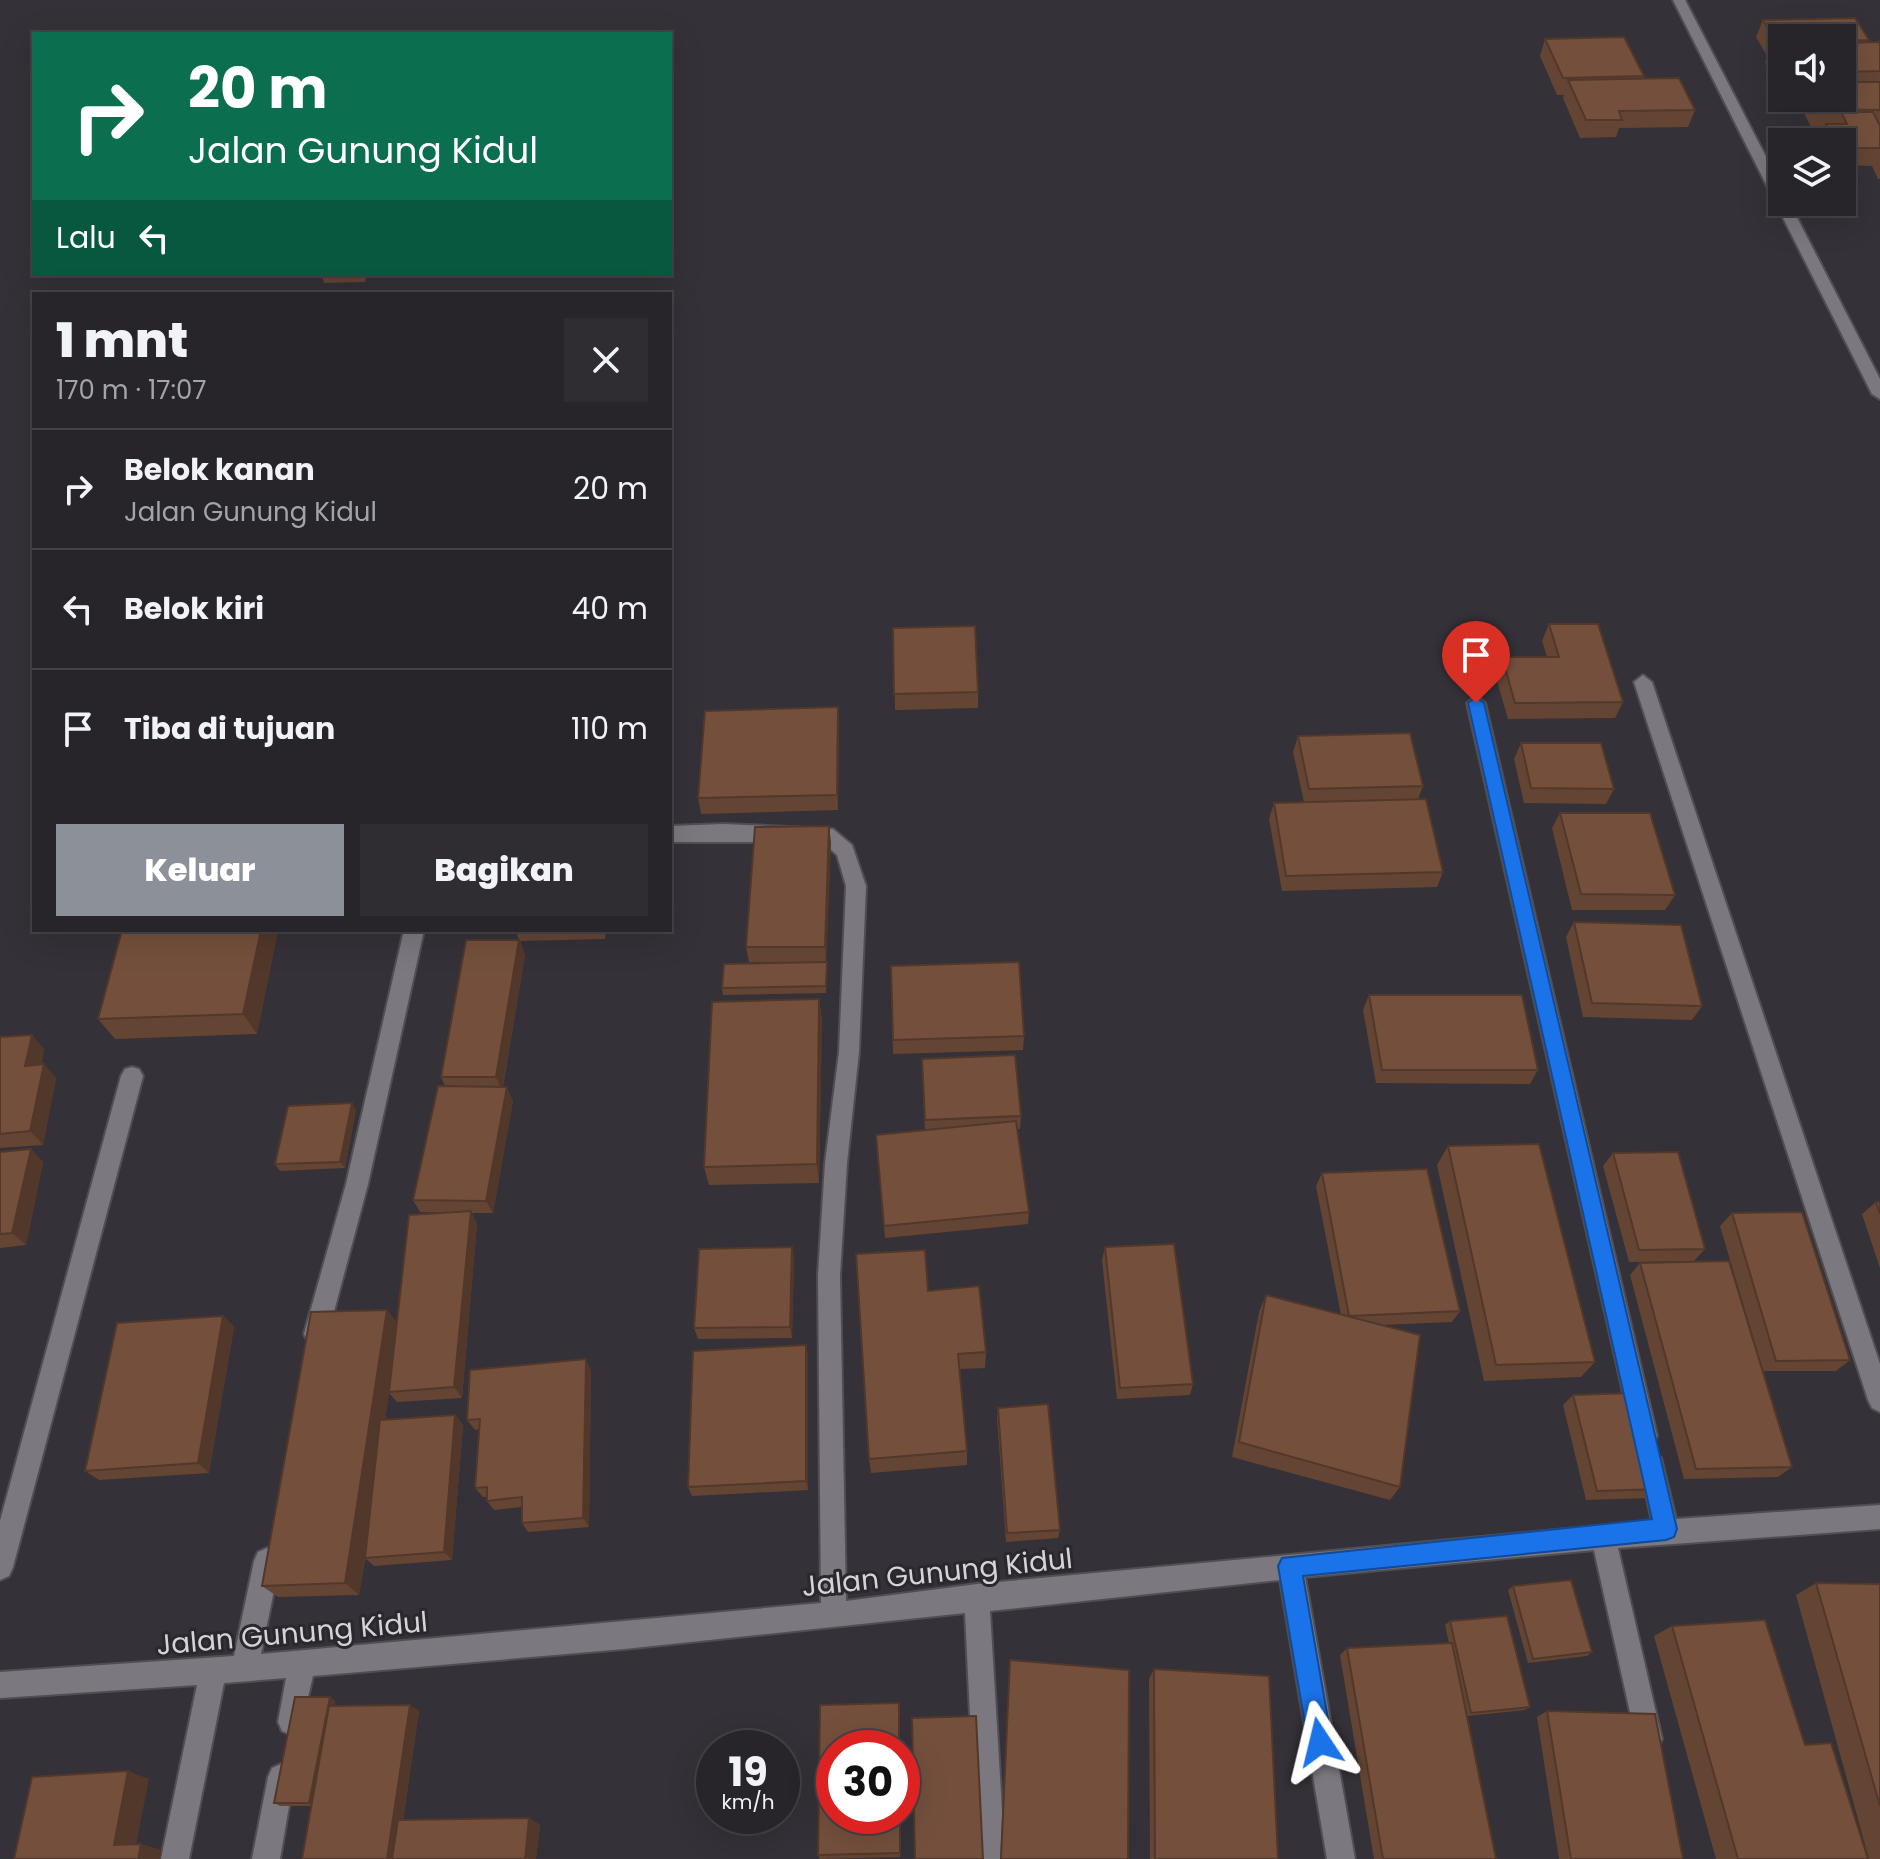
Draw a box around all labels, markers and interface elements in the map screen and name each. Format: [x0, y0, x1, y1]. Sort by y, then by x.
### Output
map controls [1768, 24, 1856, 216]
button: sound [1768, 24, 1856, 112]
text: 20 m [188, 49, 328, 128]
icon: right [56, 64, 160, 168]
text: Jalan Gunung Kidul [188, 125, 538, 176]
button: layers [1768, 128, 1856, 216]
text: Lalu [56, 216, 116, 259]
icon: left [132, 216, 176, 260]
text: 1 mnt [56, 307, 188, 374]
button: close [564, 318, 648, 402]
text: 170 m · 17:07 [56, 372, 207, 408]
text: Belok kanan [124, 448, 315, 491]
icon: right [56, 467, 100, 511]
text: 20 m [573, 467, 648, 510]
text: Jalan Gunung Kidul [124, 494, 377, 530]
icon: left [56, 587, 100, 631]
text: Belok kiri [124, 587, 264, 630]
text: 40 m [571, 587, 648, 630]
pin [1442, 621, 1510, 703]
icon: arrive [1454, 633, 1498, 677]
icon: arrive [56, 707, 100, 751]
text: Tiba di tujuan [124, 707, 335, 750]
text: 110 m [571, 707, 648, 750]
button: Keluar [56, 824, 344, 916]
button: Bagikan [360, 824, 648, 916]
street label: Jalan Gunung Kidul [800, 1539, 1074, 1606]
street label: Jalan Gunung Kidul [155, 1602, 429, 1665]
position arrow [1278, 1700, 1362, 1784]
speed limit sign: 30 [816, 1730, 920, 1834]
text: 19 [728, 1744, 768, 1800]
text: km/h [721, 1788, 775, 1816]

